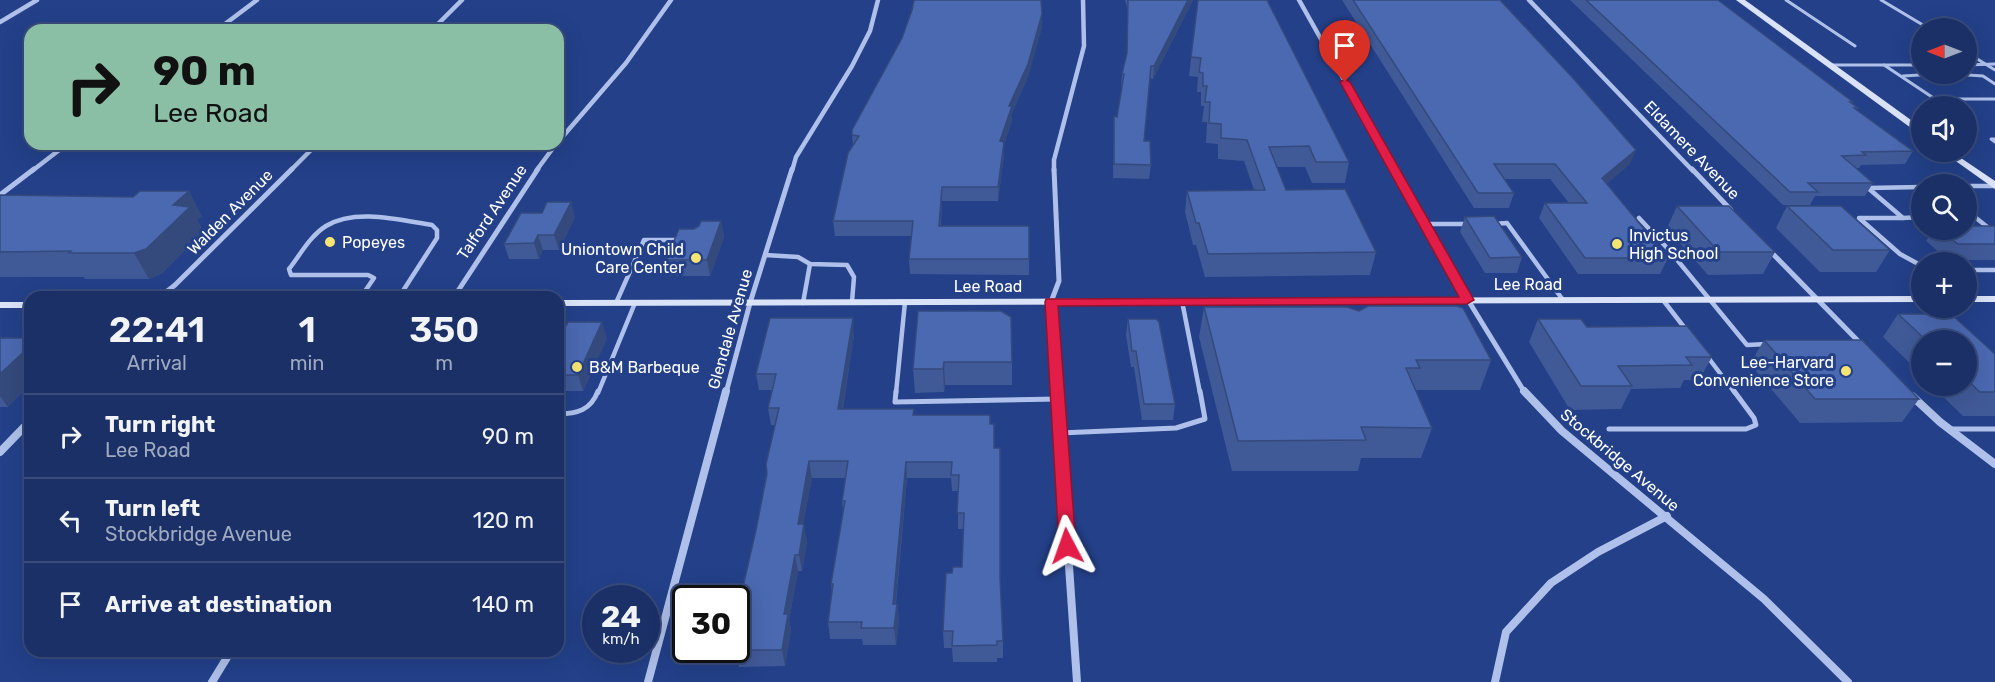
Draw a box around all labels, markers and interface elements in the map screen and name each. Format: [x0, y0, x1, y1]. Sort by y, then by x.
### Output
north arrow [1911, 18, 1977, 84]
map controls [1911, 18, 1977, 396]
pin [1319, 20, 1370, 82]
icon: arrive [1328, 29, 1361, 62]
text: 90 m [153, 46, 256, 96]
icon: right [54, 48, 132, 126]
button: sound [1911, 96, 1977, 162]
text: Lee Road [153, 97, 269, 129]
street label: Eldamere Avenue [1640, 97, 1744, 203]
street label: Talford Avenue [453, 161, 531, 263]
street label: Walden Avenue [183, 165, 277, 259]
button: search [1911, 174, 1977, 240]
place label: Invictus High School [1629, 226, 1718, 263]
place label: Popeyes [342, 233, 405, 252]
marker: Popeyes [323, 235, 337, 249]
marker: Invictus High School [1610, 237, 1624, 251]
place label: Uniontown Child Care Center [561, 240, 684, 277]
marker: Uniontown Child Care Center [689, 251, 703, 265]
button: + [1911, 252, 1977, 318]
street label: Glendale Avenue [704, 267, 756, 391]
street label: Lee Road [1494, 275, 1562, 294]
street label: Lee Road [954, 277, 1022, 296]
text: 22:41 [109, 308, 205, 351]
text: 1 [299, 308, 316, 351]
text: 350 [409, 308, 479, 351]
button: − [1911, 330, 1977, 396]
text: Arrival [127, 351, 187, 375]
text: min [290, 351, 325, 375]
text: m [435, 351, 453, 375]
place label: Lee-Harvard Convenience Store [1693, 353, 1834, 390]
place label: B&M Barbeque [589, 358, 700, 377]
marker: B&M Barbeque [570, 360, 584, 374]
marker: Lee-Harvard Convenience Store [1839, 364, 1853, 378]
street label: Stockbridge Avenue [1557, 405, 1683, 515]
text: Turn right [105, 411, 215, 438]
icon: right [54, 420, 87, 453]
text: 90 m [482, 423, 534, 450]
text: Lee Road [105, 438, 191, 462]
text: Turn left [105, 495, 200, 522]
icon: left [54, 504, 87, 537]
text: 120 m [473, 507, 534, 534]
position arrow [1035, 514, 1099, 578]
text: Stockbridge Avenue [105, 522, 292, 546]
speed limit sign: 30 [672, 585, 750, 663]
icon: arrive [54, 588, 87, 621]
text: Arrive at destination [105, 591, 332, 618]
text: 140 m [472, 591, 534, 618]
text: 24 [601, 599, 641, 635]
text: km/h [602, 630, 640, 648]

